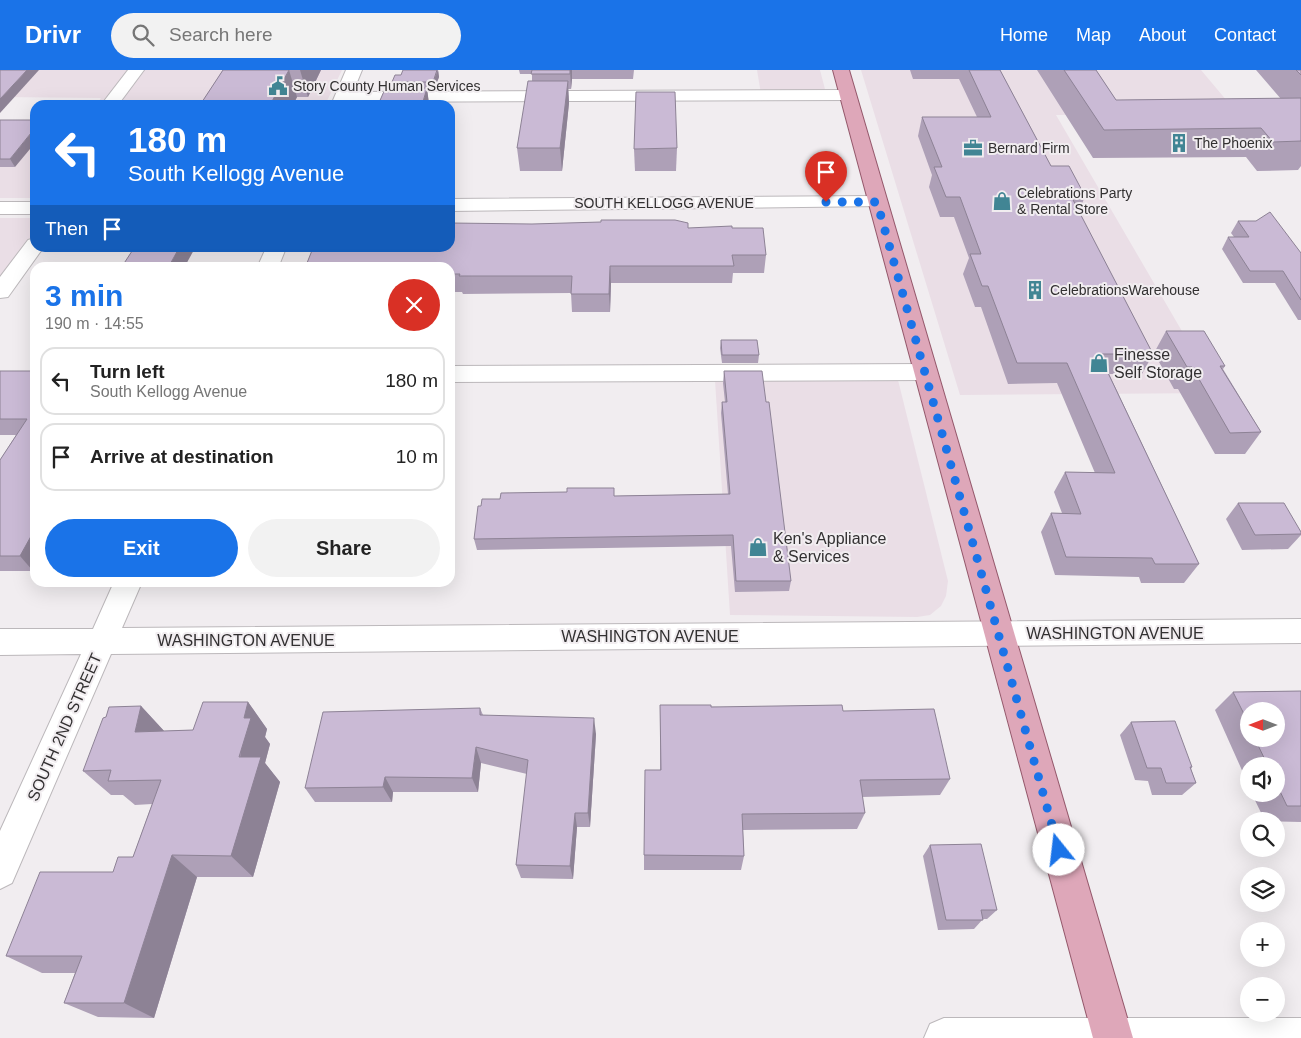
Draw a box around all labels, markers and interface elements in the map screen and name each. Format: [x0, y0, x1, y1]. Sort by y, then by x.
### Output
search box [111, 13, 461, 58]
text: Drivr [25, 21, 81, 48]
icon: search [129, 21, 157, 49]
text: Search here [169, 24, 273, 45]
text: Home [1000, 25, 1048, 45]
text: Map [1076, 25, 1111, 45]
text: About [1139, 25, 1186, 45]
text: Contact [1214, 25, 1276, 45]
public building icon: Story County Human Services [267, 75, 289, 97]
place label: Story County Human Services [293, 78, 481, 94]
icon: left [45, 120, 110, 185]
text: 180 m [128, 120, 227, 159]
building icon: The Phoenix [1168, 132, 1190, 154]
place label: The Phoenix [1194, 135, 1273, 151]
office icon: Bernard Firm [962, 137, 984, 159]
place label: Bernard Firm [988, 140, 1070, 156]
pin [805, 151, 847, 202]
icon: arrive [812, 158, 840, 186]
text: South Kellogg Avenue [128, 161, 344, 186]
place label: Celebrations Party & Rental Store [1017, 185, 1132, 217]
shop icon: Celebrations Party & Rental Store [991, 190, 1013, 212]
street label: SOUTH KELLOGG AVENUE [574, 195, 754, 211]
icon: arrive [98, 215, 126, 243]
text: Then [45, 218, 88, 239]
text: 3 min [45, 279, 123, 312]
button: close [388, 279, 440, 331]
building icon: CelebrationsWarehouse [1024, 279, 1046, 301]
place label: CelebrationsWarehouse [1050, 282, 1200, 298]
text: 190 m · 14:55 [45, 315, 144, 332]
place label: Finesse Self Storage [1114, 346, 1202, 381]
shop icon: Finesse Self Storage [1088, 352, 1110, 374]
text: Turn left [90, 361, 165, 382]
icon: left [47, 367, 75, 395]
text: 180 m [385, 370, 438, 391]
text: South Kellogg Avenue [90, 383, 247, 400]
icon: arrive [47, 443, 75, 471]
text: Arrive at destination [90, 446, 274, 467]
text: 10 m [396, 446, 438, 467]
button: Exit [45, 519, 238, 577]
button: Share [248, 519, 440, 577]
place label: Ken's Appliance & Services [773, 530, 886, 565]
shop icon: Ken's Appliance & Services [747, 536, 769, 558]
street label: WASHINGTON AVENUE [1026, 625, 1204, 642]
street label: WASHINGTON AVENUE [561, 628, 739, 645]
street label: WASHINGTON AVENUE [157, 632, 335, 649]
street label: SOUTH 2ND STREET [24, 650, 105, 804]
north arrow [1240, 702, 1285, 748]
map controls [1240, 702, 1285, 1022]
button: sound [1240, 757, 1285, 802]
button: search [1240, 812, 1285, 857]
position arrow [1032, 823, 1084, 875]
button: layers [1240, 867, 1285, 912]
button: + [1240, 922, 1285, 967]
button: − [1240, 977, 1285, 1022]

